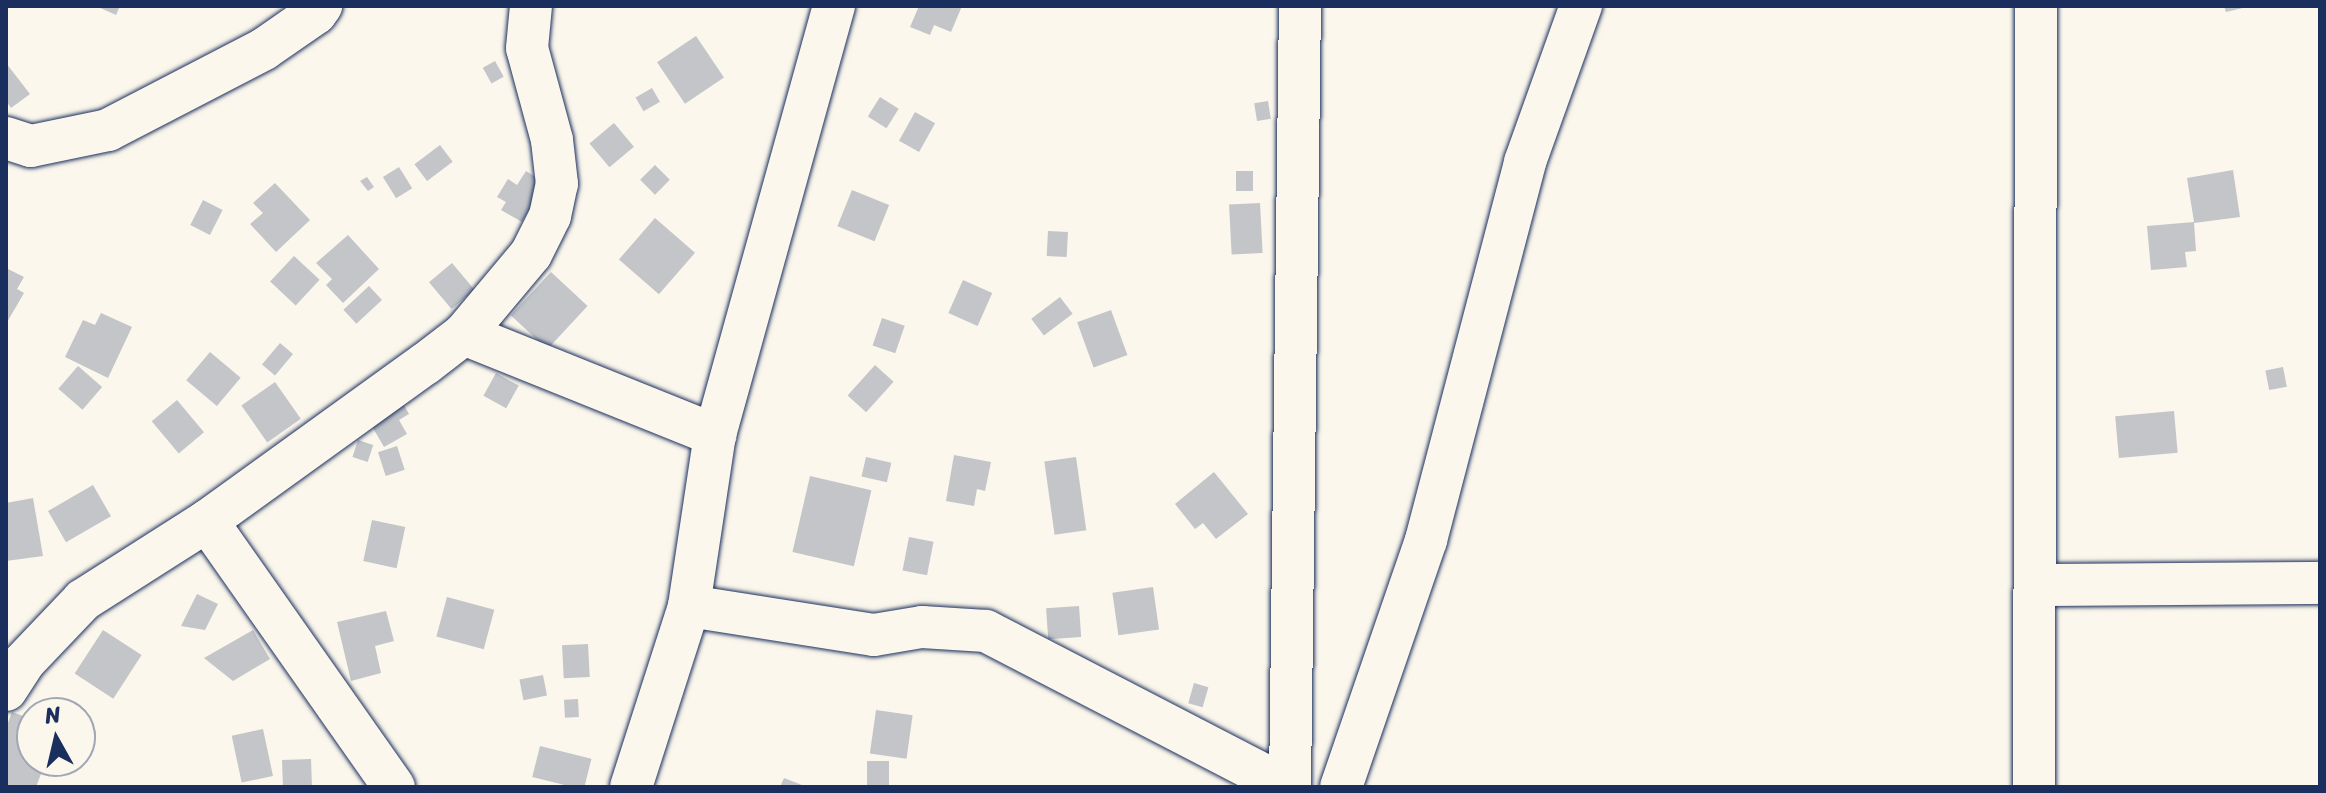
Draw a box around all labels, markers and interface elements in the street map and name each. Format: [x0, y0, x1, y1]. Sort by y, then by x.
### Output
text: N [43, 694, 63, 735]
north arrow [16, 697, 96, 777]

